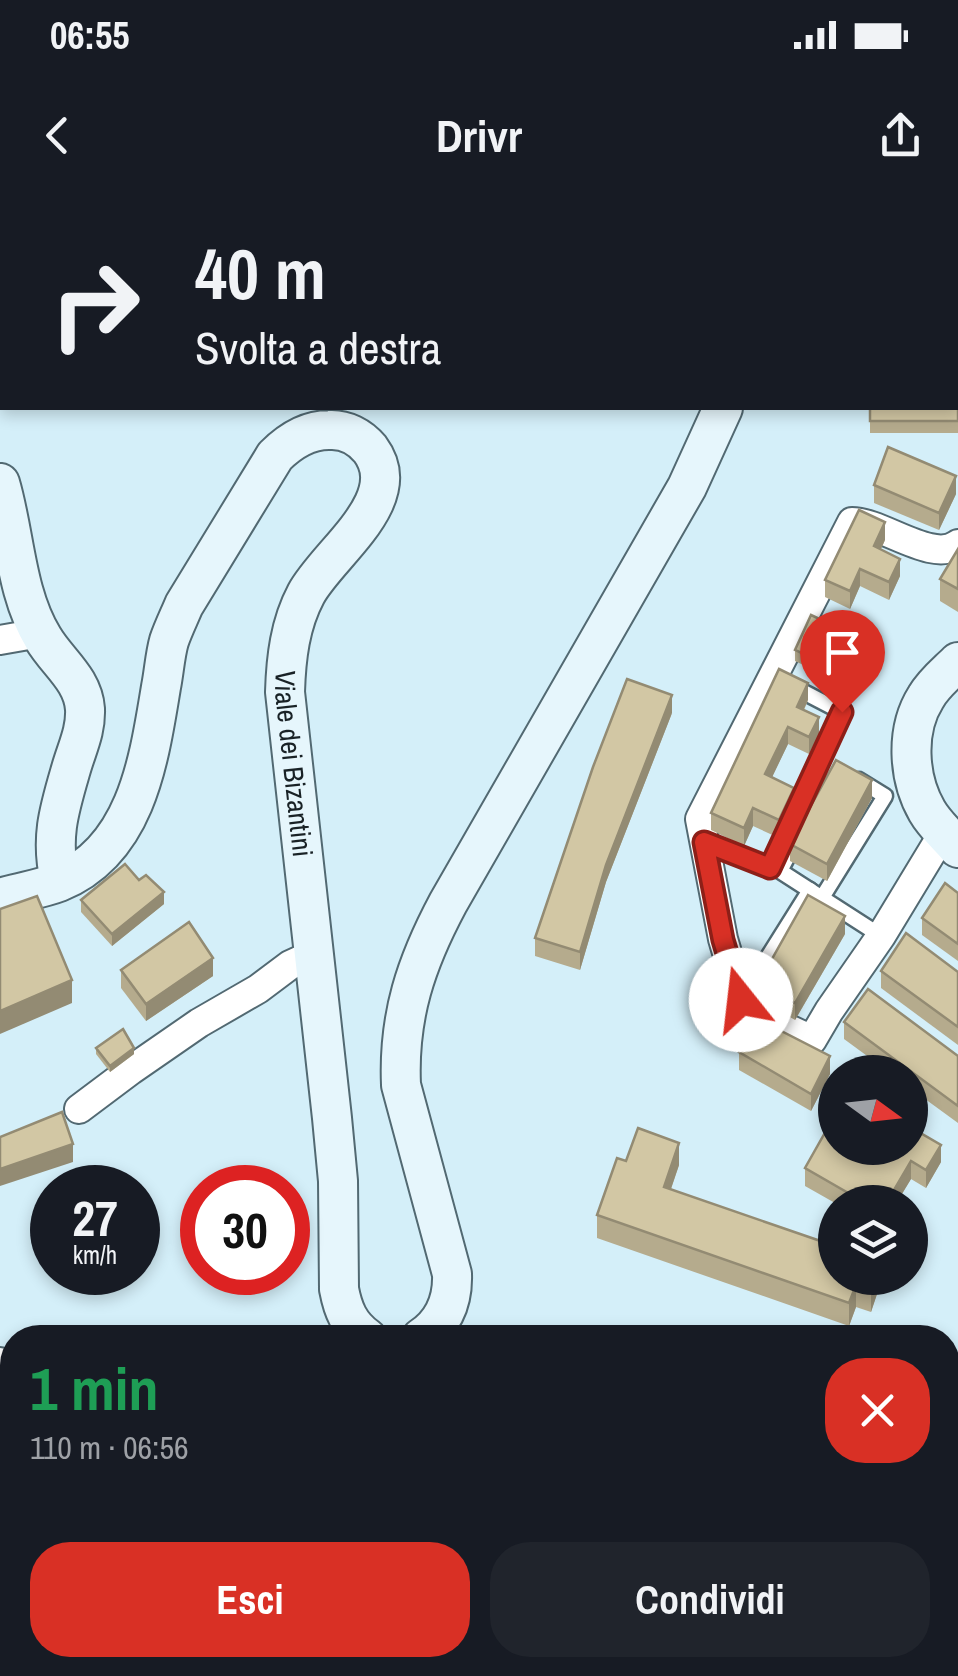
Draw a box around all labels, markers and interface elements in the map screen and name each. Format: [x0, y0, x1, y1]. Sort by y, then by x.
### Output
text: 06:55 [50, 10, 130, 61]
text: Drivr [436, 105, 522, 166]
icon: back [30, 108, 85, 163]
icon: share [873, 108, 928, 163]
text: 40 m [195, 227, 326, 321]
icon: right [30, 240, 160, 370]
text: Svolta a destra [195, 317, 441, 378]
pin [800, 610, 885, 713]
icon: arrive [815, 625, 870, 680]
street label: Viale dei Bizantini [266, 669, 322, 859]
position arrow [689, 948, 793, 1052]
north arrow [818, 1055, 928, 1165]
map controls [818, 1055, 928, 1295]
speed limit sign: 30 [180, 1165, 310, 1295]
text: 27 [72, 1184, 118, 1252]
button: layers [818, 1185, 928, 1295]
text: km/h [73, 1238, 117, 1272]
text: 1 min [30, 1348, 159, 1429]
button: close [825, 1358, 930, 1463]
text: 110 m · 06:56 [30, 1426, 189, 1469]
button: Esci [30, 1542, 470, 1657]
button: Condividi [490, 1542, 930, 1657]

